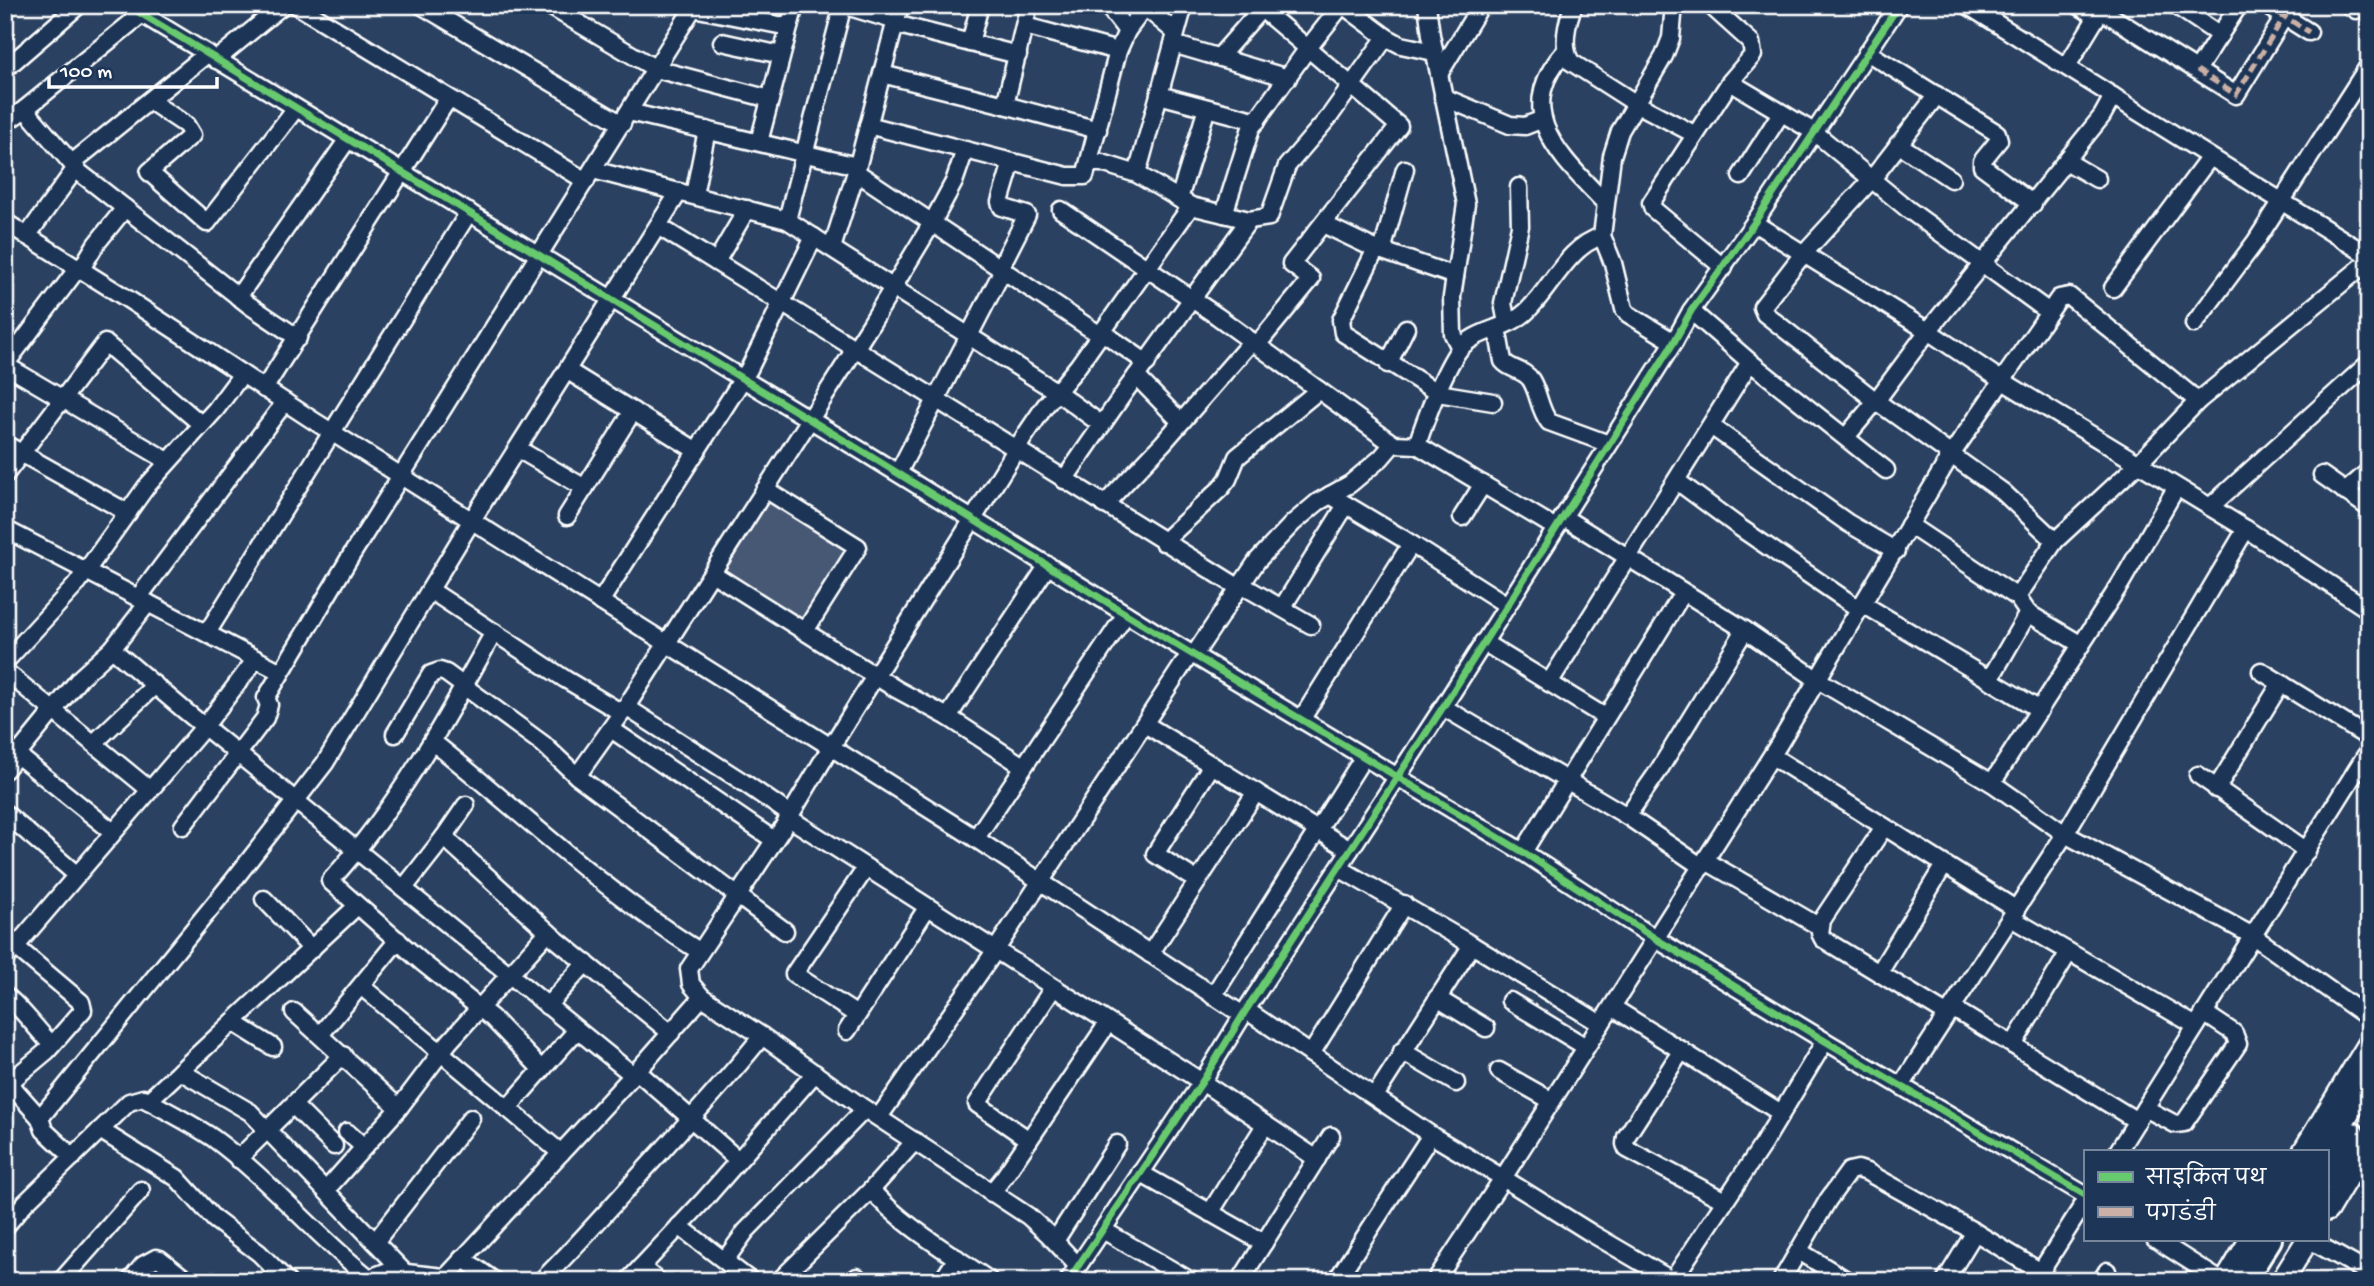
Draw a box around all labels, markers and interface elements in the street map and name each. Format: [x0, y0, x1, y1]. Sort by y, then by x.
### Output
scale bar [49, 46, 217, 90]
text: 100 m [59, 61, 112, 86]
legend [2084, 1150, 2328, 1240]
text: साइकिल पथ [2145, 1161, 2267, 1193]
text: पगडंडी [2145, 1197, 2217, 1229]

